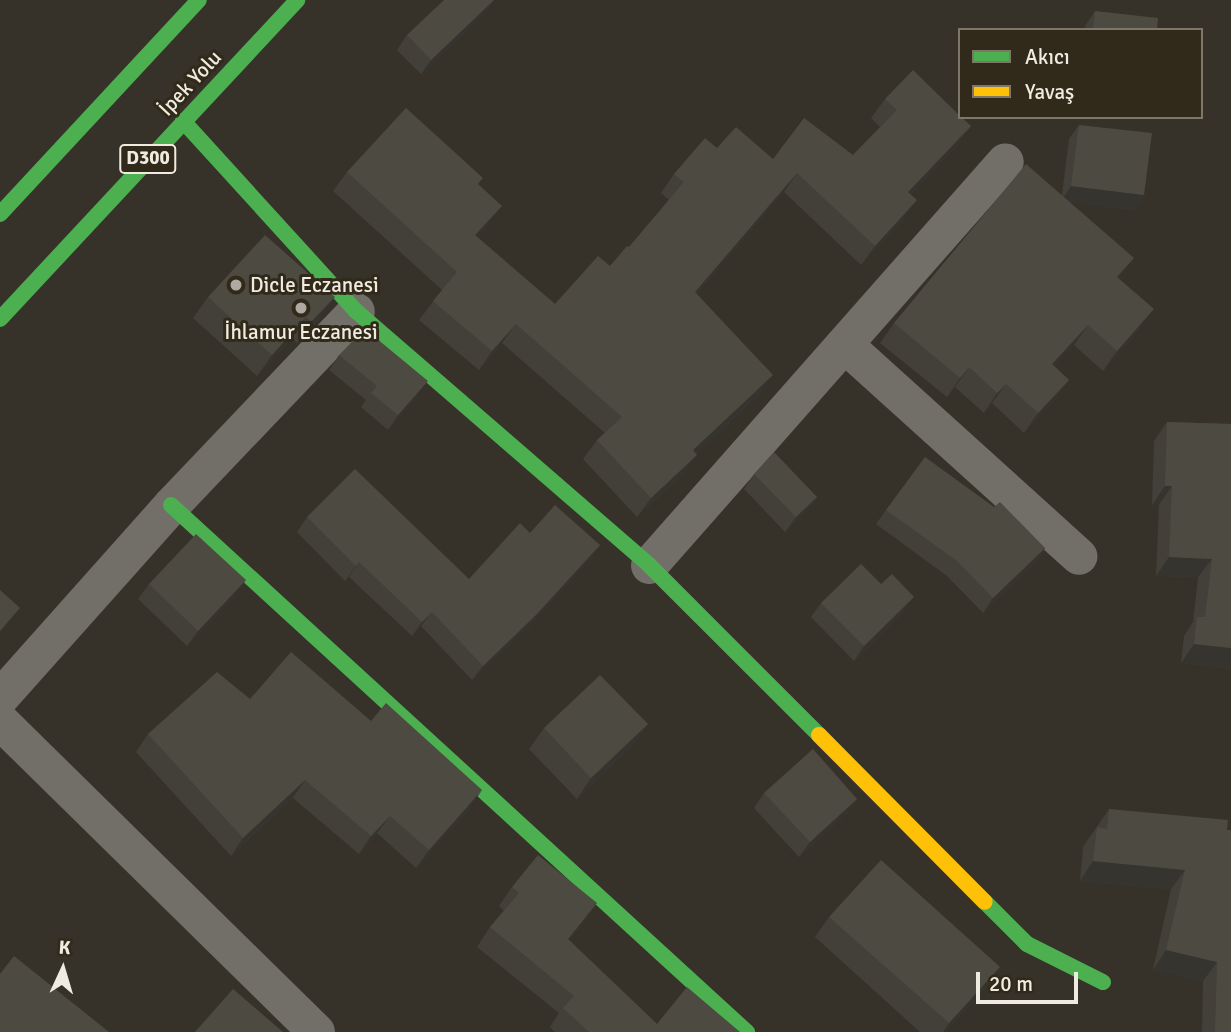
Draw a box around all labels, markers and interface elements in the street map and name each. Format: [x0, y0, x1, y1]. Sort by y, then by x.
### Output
legend [958, 28, 1203, 119]
text: Akıcı [1025, 44, 1070, 70]
street label: İpek Yolu [153, 45, 227, 121]
text: Yavaş [1025, 79, 1074, 105]
road number: D300 [118, 144, 178, 174]
place label: Dicle Eczanesi [250, 272, 379, 298]
marker: Dicle Eczanesi [228, 277, 244, 293]
marker: İhlamur Eczanesi [293, 300, 309, 316]
place label: İhlamur Eczanesi [224, 319, 378, 345]
north arrow [28, 934, 98, 1004]
text: K [58, 936, 71, 960]
scale bar [979, 958, 1080, 1002]
text: 20 m [989, 971, 1033, 997]

